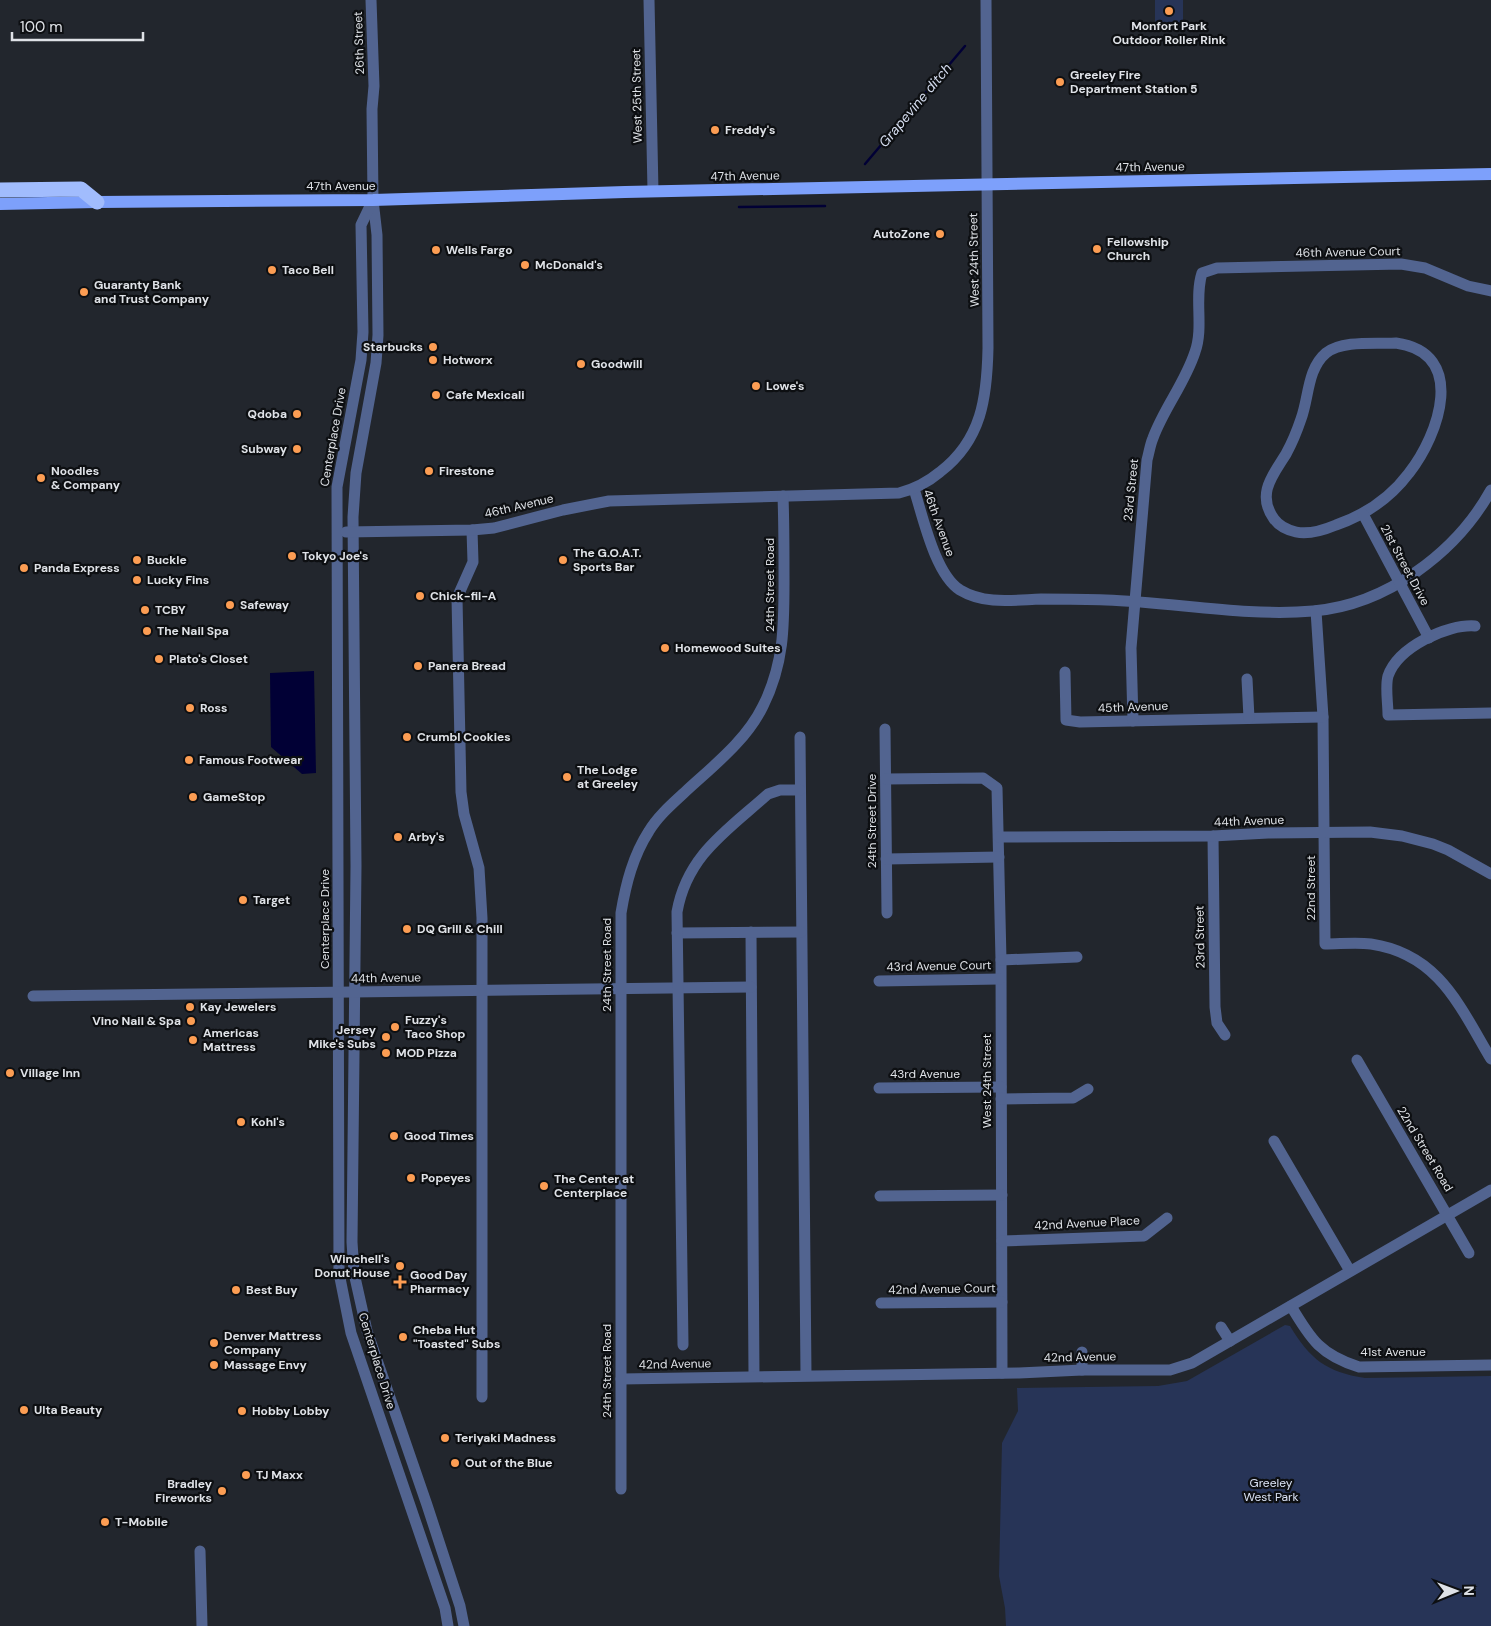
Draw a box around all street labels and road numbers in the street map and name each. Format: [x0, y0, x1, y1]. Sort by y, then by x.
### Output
street label: 26th Street [350, 11, 368, 75]
street label: West 25th Street [628, 48, 646, 143]
street label: 47th Avenue [1115, 158, 1185, 176]
street label: 47th Avenue [710, 167, 780, 185]
street label: 47th Avenue [306, 178, 376, 194]
street label: West 24th Street [965, 212, 983, 307]
street label: 46th Avenue Court [1295, 243, 1401, 261]
street label: Centerplace Drive [316, 386, 350, 488]
street label: 23rd Street [1120, 458, 1142, 522]
street label: 46th Avenue [919, 487, 959, 559]
street label: 46th Avenue [483, 490, 555, 522]
street label: 21st Street Drive [1377, 522, 1433, 609]
street label: 24th Street Road [762, 538, 778, 632]
street label: 45th Avenue [1098, 698, 1169, 716]
street label: 24th Street Drive [864, 774, 880, 868]
street label: 44th Avenue [1214, 812, 1285, 830]
street label: 22nd Street [1303, 855, 1319, 921]
street label: Centerplace Drive [317, 869, 333, 969]
street label: 23rd Street [1191, 905, 1209, 969]
street label: 24th Street Road [599, 918, 615, 1012]
street label: 43rd Avenue Court [886, 957, 992, 975]
street label: 44th Avenue [351, 969, 421, 987]
street label: West 24th Street [979, 1034, 995, 1128]
street label: 43rd Avenue [890, 1066, 960, 1082]
street label: 22nd Street Road [1393, 1103, 1457, 1195]
street label: 42nd Avenue Place [1034, 1212, 1140, 1234]
street label: 42nd Avenue Court [888, 1280, 996, 1298]
street label: Centerplace Drive [355, 1311, 399, 1411]
street label: 24th Street Road [599, 1324, 615, 1418]
street label: 41st Avenue [1360, 1344, 1426, 1360]
street label: 42nd Avenue [1044, 1348, 1117, 1366]
street label: 42nd Avenue [639, 1355, 712, 1373]

